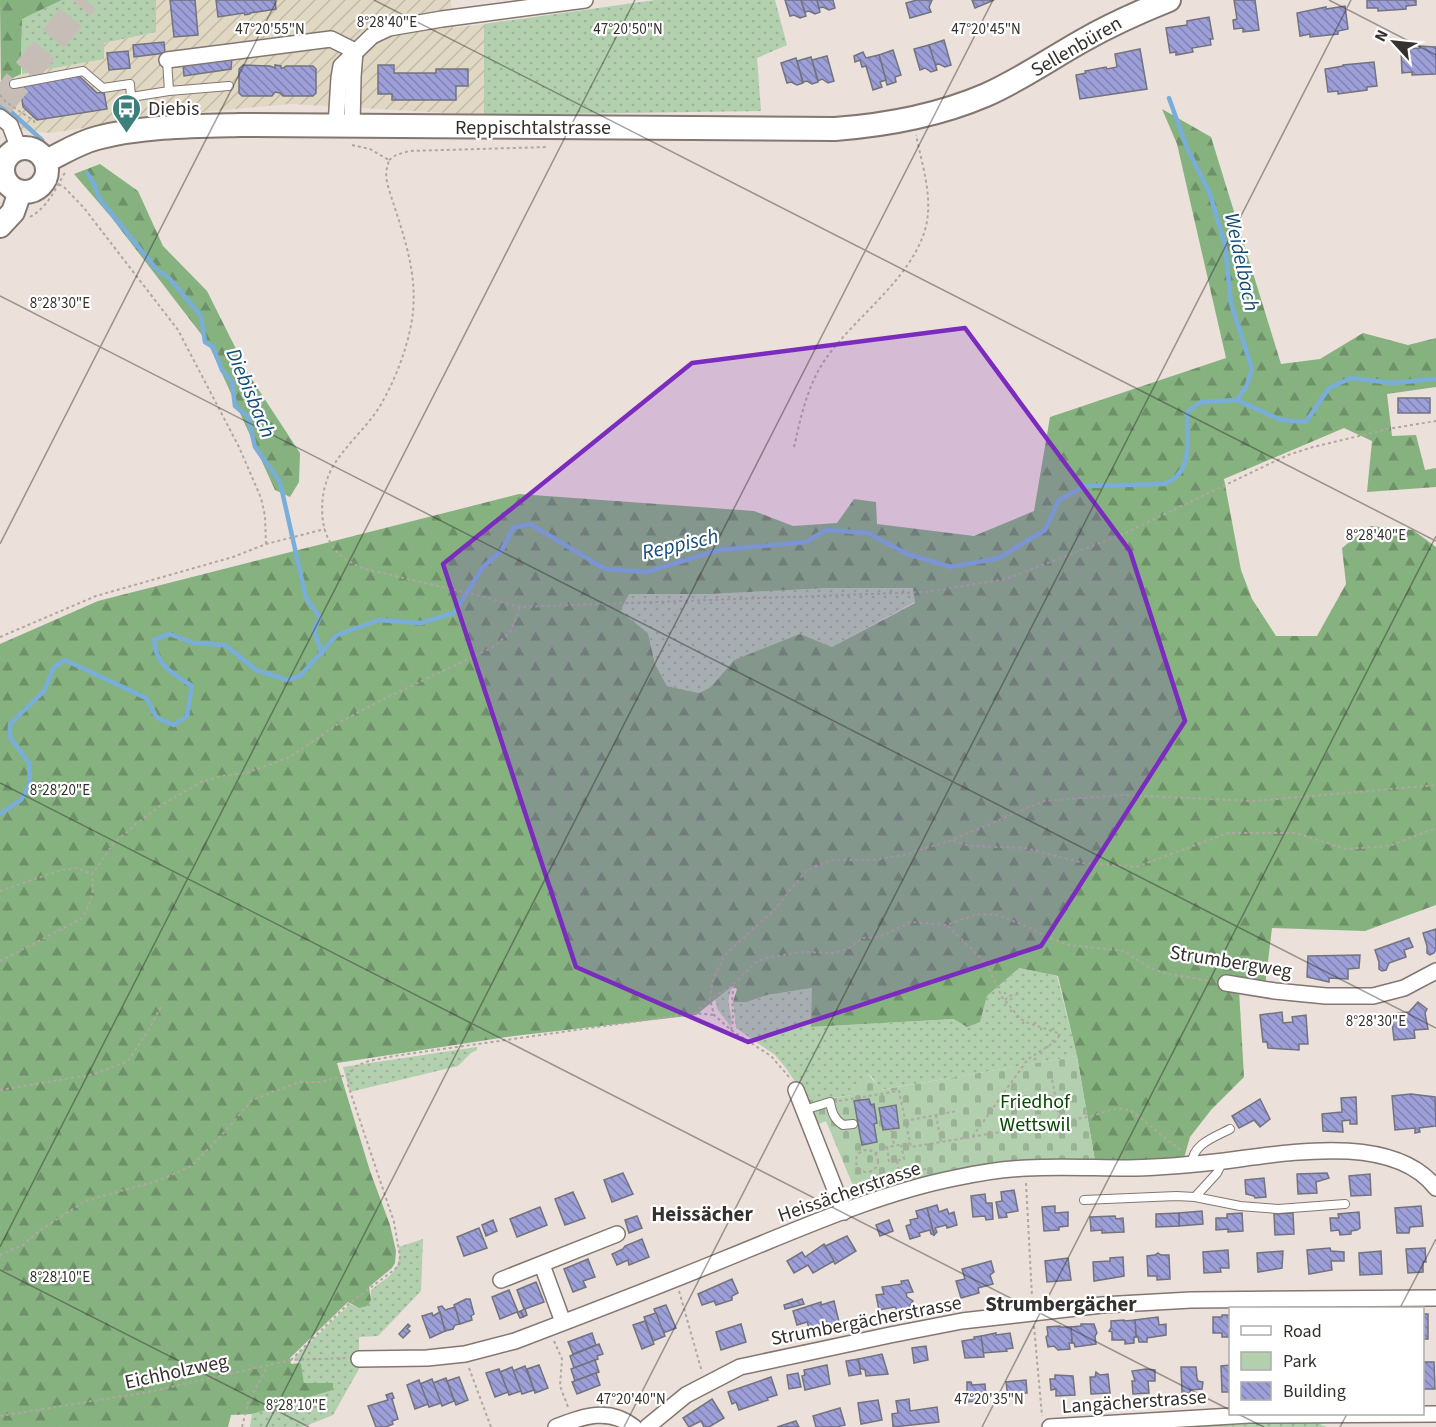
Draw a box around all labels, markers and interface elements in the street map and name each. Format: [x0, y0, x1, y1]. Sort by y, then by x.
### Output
street label: Sellenbüren [1026, 9, 1127, 84]
text: 8°28'40"E [357, 12, 417, 33]
north arrow [1364, 12, 1424, 72]
text: 47°20'55"N [235, 19, 305, 40]
text: 47°20'50"N [593, 19, 663, 40]
text: 47°20'45"N [951, 19, 1021, 40]
text: N [1369, 26, 1394, 45]
bus stop icon: Diebis [111, 92, 143, 134]
place label: Diebis [148, 95, 200, 123]
street label: Reppischtalstrasse [455, 114, 611, 142]
water label: Weidelbach [1217, 210, 1267, 314]
text: 8°28'30"E [30, 293, 90, 314]
water label: Diebisbach [219, 343, 283, 443]
water label: Reppisch [639, 521, 721, 567]
text: 8°28'40"E [1346, 525, 1406, 546]
text: 8°28'20"E [30, 780, 90, 801]
street label: Strumbergweg [1168, 939, 1294, 985]
text: 8°28'30"E [1346, 1011, 1406, 1032]
park label: Friedhof Wettswil [999, 1088, 1071, 1139]
street label: Heissächerstrasse [774, 1154, 925, 1230]
district label: Heissächer [651, 1199, 753, 1229]
text: 8°28'10"E [30, 1267, 90, 1288]
street label: Strumbergächerstrasse [768, 1289, 964, 1353]
district label: Strumbergächer [985, 1289, 1137, 1319]
legend [1229, 1307, 1424, 1415]
text: Road [1283, 1319, 1322, 1344]
street label: Eichholzweg [122, 1347, 230, 1397]
text: Park [1283, 1349, 1317, 1374]
text: Building [1283, 1379, 1346, 1404]
street label: Langächerstrasse [1061, 1383, 1208, 1421]
text: 47°20'40"N [596, 1389, 666, 1410]
text: 47°20'35"N [954, 1389, 1024, 1410]
text: 8°28'10"E [266, 1395, 326, 1416]

